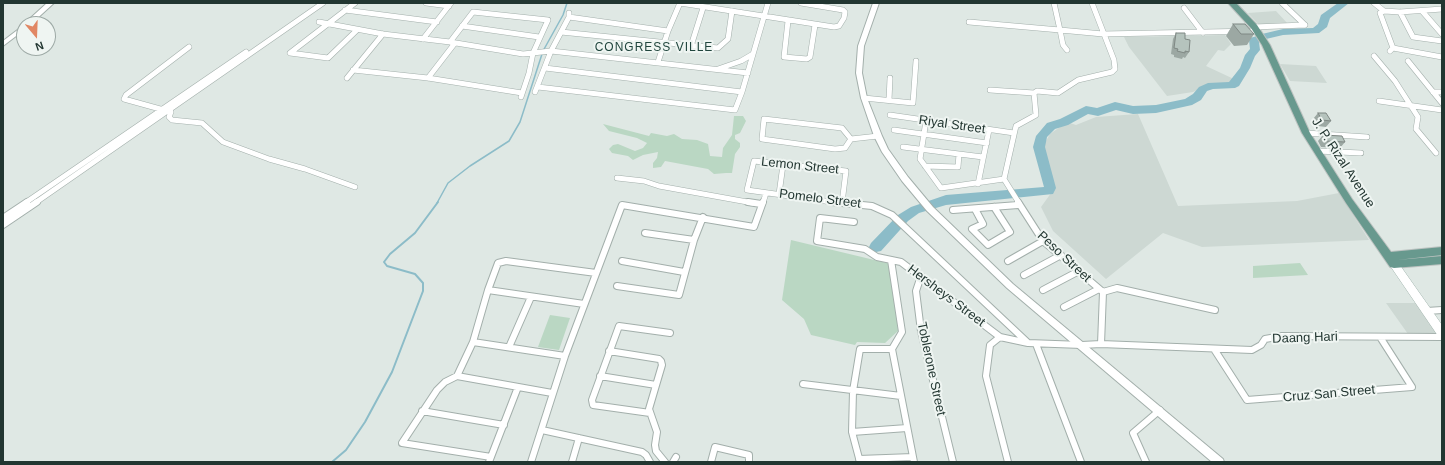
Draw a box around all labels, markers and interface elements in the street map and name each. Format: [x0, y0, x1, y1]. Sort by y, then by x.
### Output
north arrow [16, 16, 56, 56]
text: N [34, 39, 45, 53]
district label: CONGRESS VILLE [595, 41, 713, 55]
street label: Riyal Street [918, 113, 986, 137]
street label: J. P. Rizal Avenue [1308, 115, 1378, 211]
street label: Lemon Street [760, 154, 840, 178]
street label: Pomelo Street [778, 186, 862, 212]
street label: Peso Street [1034, 228, 1094, 286]
street label: Hersheys Street [904, 262, 988, 330]
street label: Toblerone Street [913, 321, 949, 417]
street label: Daang Hari [1272, 329, 1338, 347]
street label: Cruz San Street [1282, 382, 1376, 406]

